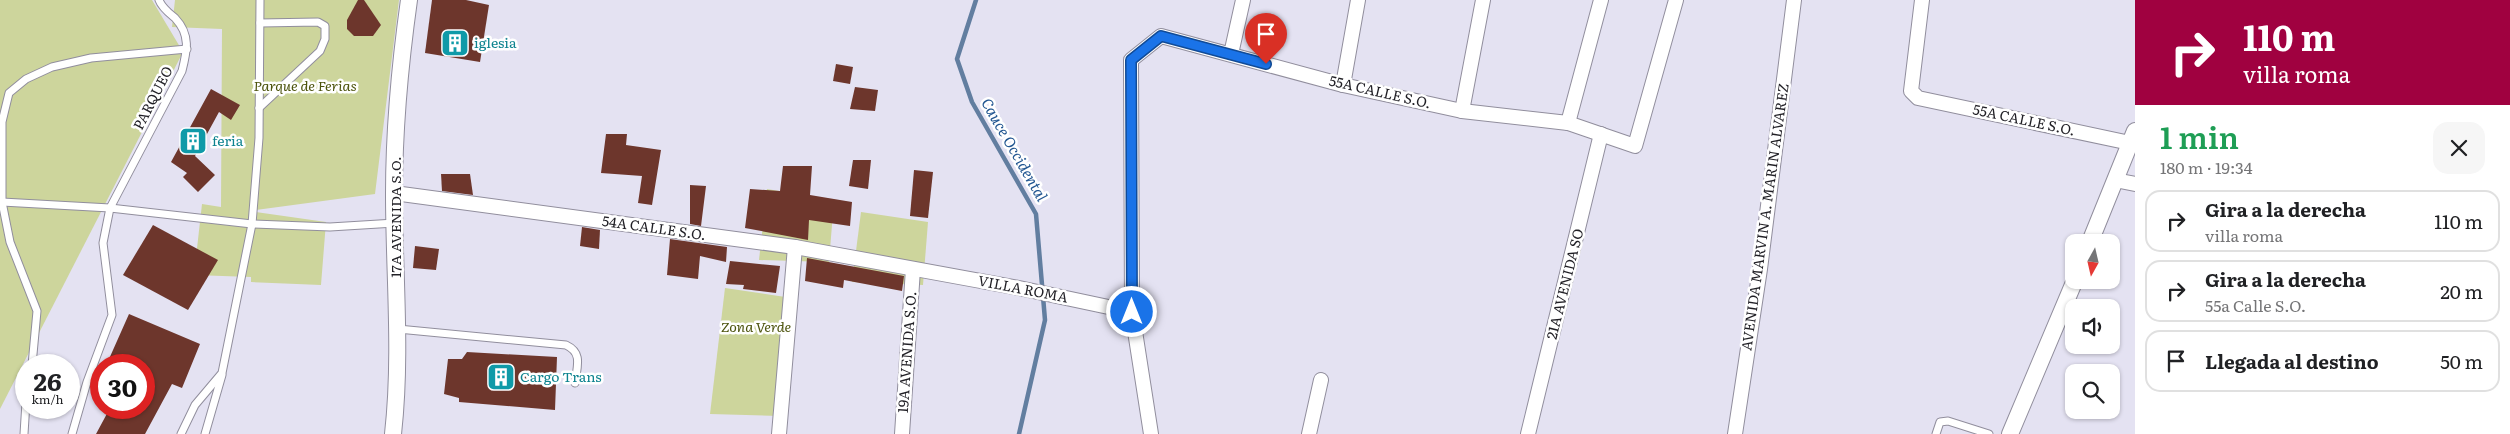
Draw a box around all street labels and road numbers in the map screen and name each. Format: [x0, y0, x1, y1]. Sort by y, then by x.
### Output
street label: PARQUEO [128, 62, 177, 133]
street label: 55A CALLE S.O. [1327, 70, 1433, 112]
street label: AVENIDA MARVIN A. MARIN ALVAREZ [1735, 82, 1793, 352]
street label: 55A CALLE S.O. [1971, 98, 2077, 140]
street label: 17A AVENIDA S.O. [385, 156, 405, 278]
street label: 54A CALLE S.O. [601, 210, 707, 244]
street label: 21A AVENIDA SO [1541, 226, 1587, 341]
street label: VILLA ROMA [976, 269, 1071, 307]
street label: 19A AVENIDA S.O. [892, 290, 920, 413]

